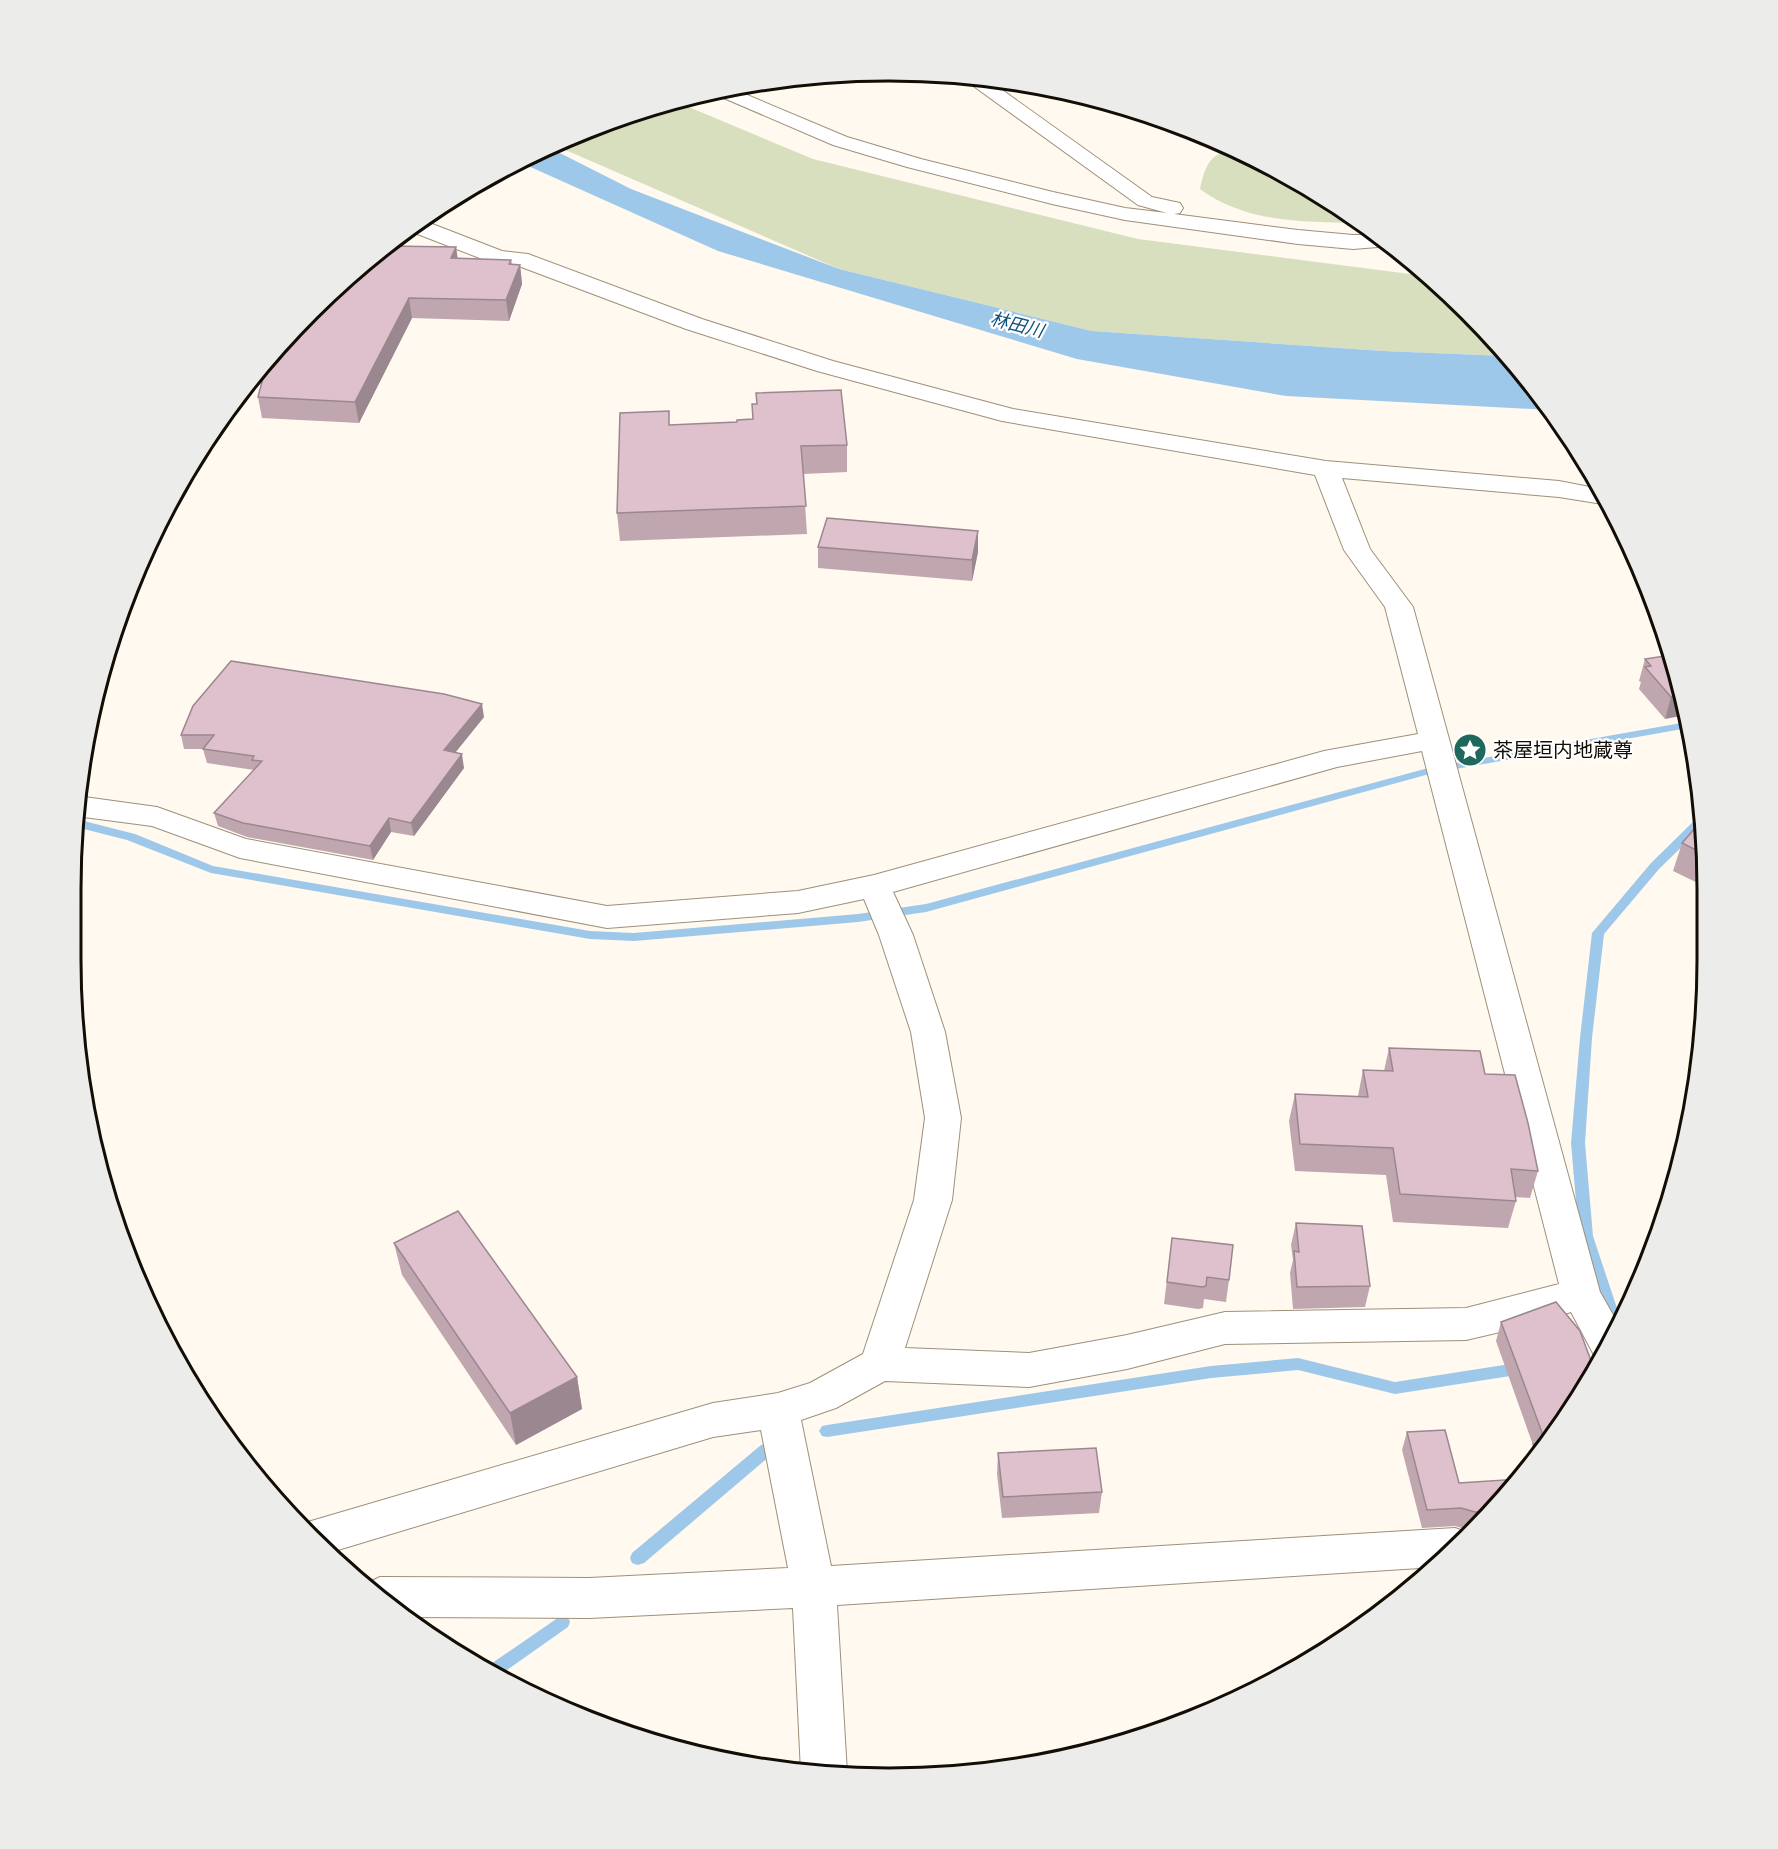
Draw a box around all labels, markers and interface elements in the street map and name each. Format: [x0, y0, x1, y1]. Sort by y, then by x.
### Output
water label: 林田川 [988, 309, 1048, 343]
place icon: 茶屋垣内地蔵尊 [1452, 732, 1488, 768]
place label: 茶屋垣内地蔵尊 [1493, 739, 1633, 763]

